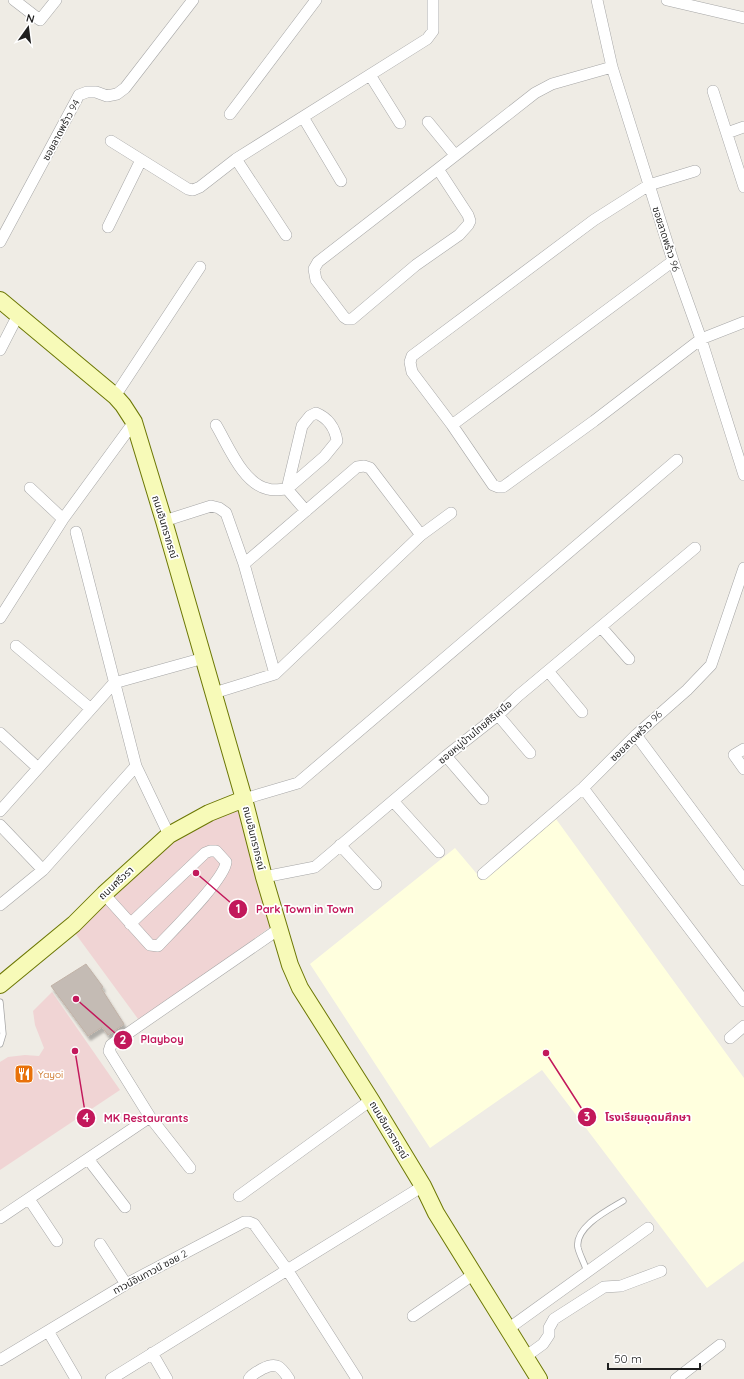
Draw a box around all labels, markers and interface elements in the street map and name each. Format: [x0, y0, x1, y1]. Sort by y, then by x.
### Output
north arrow [8, 8, 48, 48]
text: N [25, 11, 36, 26]
street label: ซอยลาดพร้าว 94 [39, 97, 83, 163]
street label: ซอยลาดพร้าว 96 [649, 205, 683, 274]
street label: ถนนอินทราภรณ์ [149, 494, 181, 560]
street label: ซอยหมู่บ้านไทยศิริเหนือ [435, 697, 515, 767]
street label: ซอยลาดพร้าว 96 [607, 707, 665, 764]
street label: ถนนอินทราภรณ์ [240, 805, 268, 871]
street label: ถนนศรีวรา [96, 863, 136, 903]
callout: Park Town in Town [228, 897, 362, 920]
text: 1 [236, 901, 240, 916]
text: Park Town in Town [256, 902, 354, 916]
callout: Playboy [113, 1028, 192, 1051]
text: 2 [120, 1032, 127, 1047]
text: Playboy [140, 1032, 184, 1046]
restaurant icon: Yayoi [13, 1063, 35, 1085]
place label: Yayoi [38, 1068, 63, 1081]
street label: ถนนอินทราภรณ์ [367, 1099, 411, 1161]
callout: โรงเรียนอุดมศึกษา [577, 1105, 699, 1128]
callout: MK Restaurants [76, 1107, 196, 1130]
text: 3 [584, 1109, 590, 1124]
text: 4 [82, 1110, 90, 1125]
text: โรงเรียนอุดมศึกษา [605, 1110, 691, 1124]
text: MK Restaurants [104, 1111, 188, 1125]
street label: ทาวน์อินทาวน์ ซอย 2 [111, 1247, 190, 1297]
scale bar [608, 1345, 700, 1371]
text: 50 m [614, 1351, 642, 1366]

